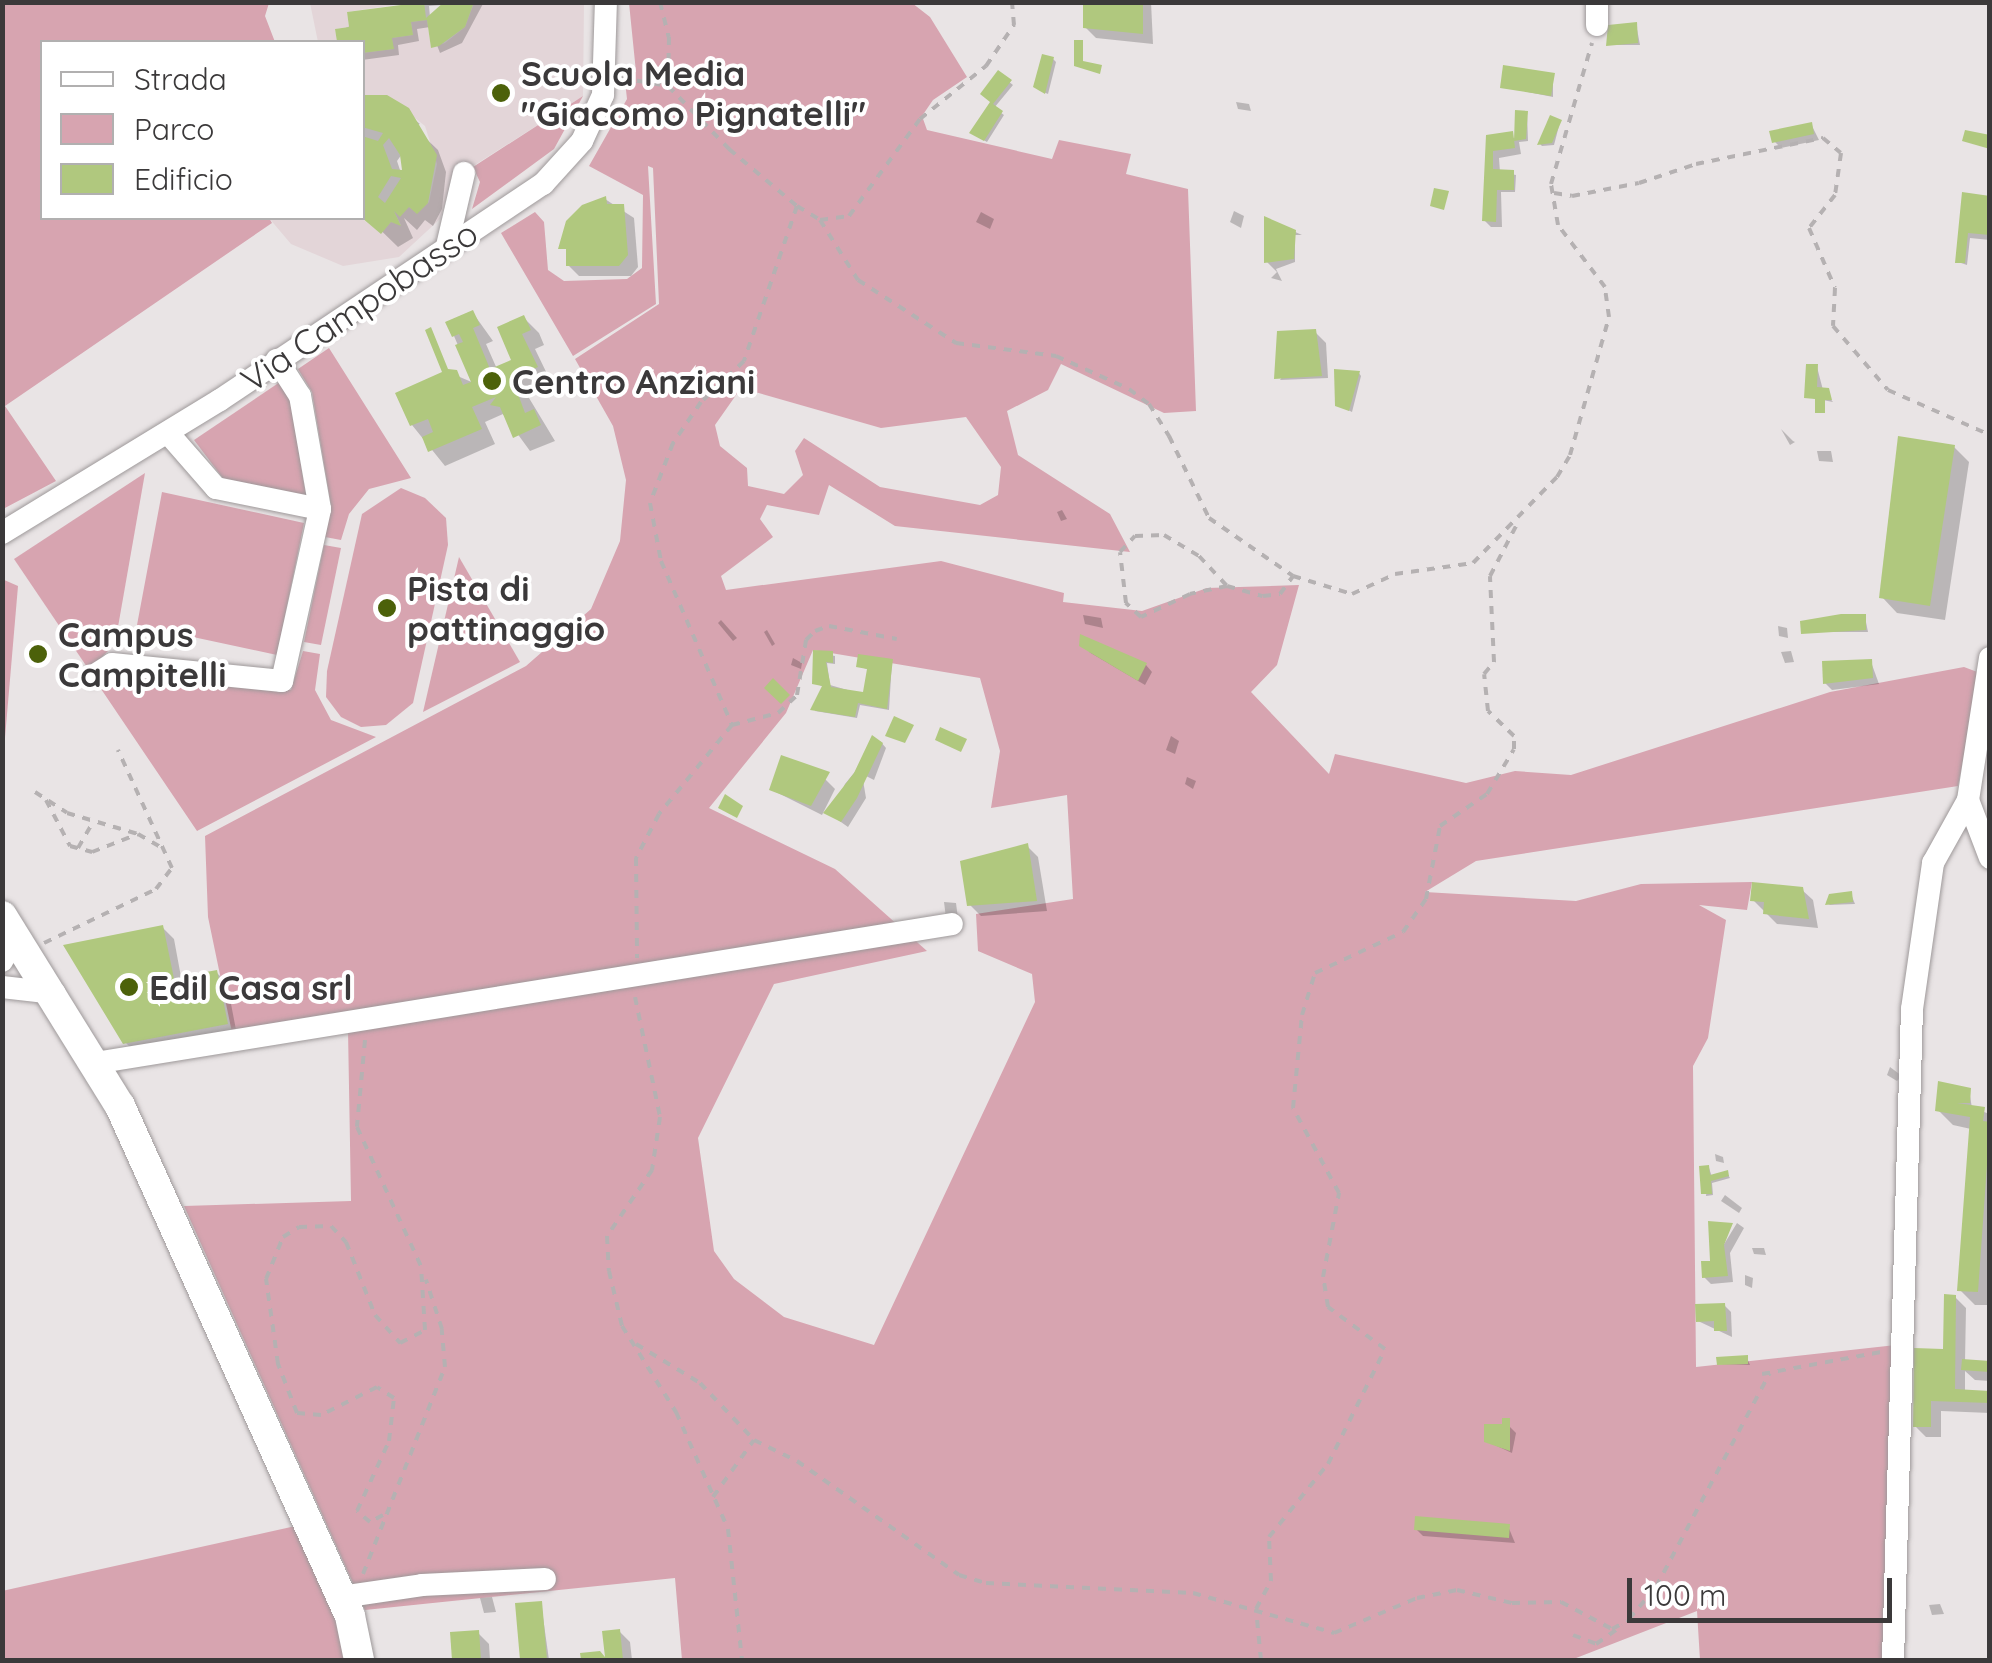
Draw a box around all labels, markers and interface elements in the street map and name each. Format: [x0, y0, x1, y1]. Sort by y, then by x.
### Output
legend [40, 40, 365, 220]
place label: Scuola Media "Giacomo Pignatelli" [521, 52, 866, 134]
text: Strada [134, 60, 227, 98]
marker: Scuola Media "Giacomo Pignatelli" [490, 82, 512, 104]
text: Parco [134, 110, 214, 148]
text: Edificio [134, 160, 233, 198]
street label: Via Campobasso [233, 211, 485, 401]
place label: Centro Anziani [512, 360, 755, 402]
marker: Centro Anziani [481, 370, 503, 392]
place label: Pista di pattinaggio [407, 567, 605, 649]
marker: Pista di pattinaggio [376, 597, 398, 619]
place label: Campus Campitelli [58, 613, 226, 695]
marker: Campus Campitelli [27, 643, 49, 665]
place label: Edil Casa srl [149, 966, 353, 1008]
marker: Edil Casa srl [118, 976, 140, 998]
scale bar [1632, 1558, 1897, 1620]
text: 100 m [1644, 1576, 1726, 1614]

